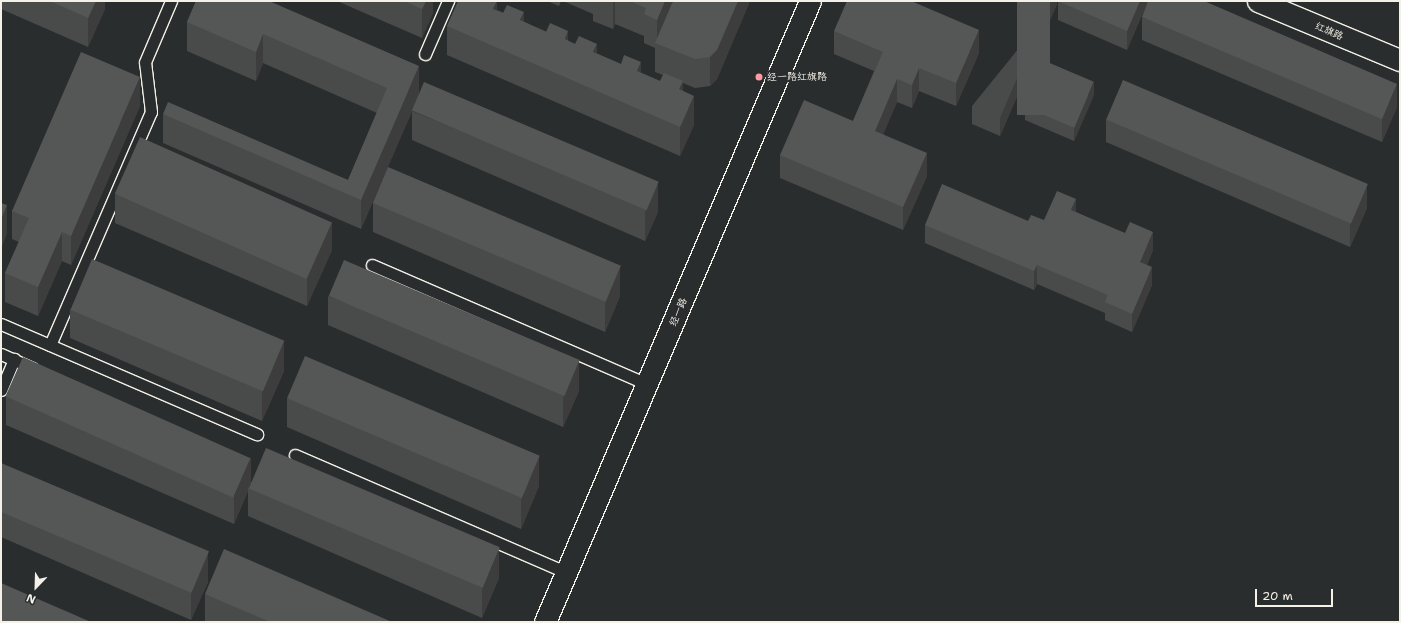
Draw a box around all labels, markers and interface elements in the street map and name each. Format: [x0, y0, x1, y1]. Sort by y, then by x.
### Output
street label: 红旗路 [1313, 20, 1345, 42]
place label: 经一路红旗路 [767, 71, 827, 83]
marker: 经一路红旗路 [754, 72, 764, 82]
street label: 经一路 [667, 296, 689, 328]
north arrow [16, 567, 56, 607]
scale bar [1257, 581, 1335, 607]
text: 20 m [1262, 588, 1293, 604]
text: N [24, 590, 38, 607]

